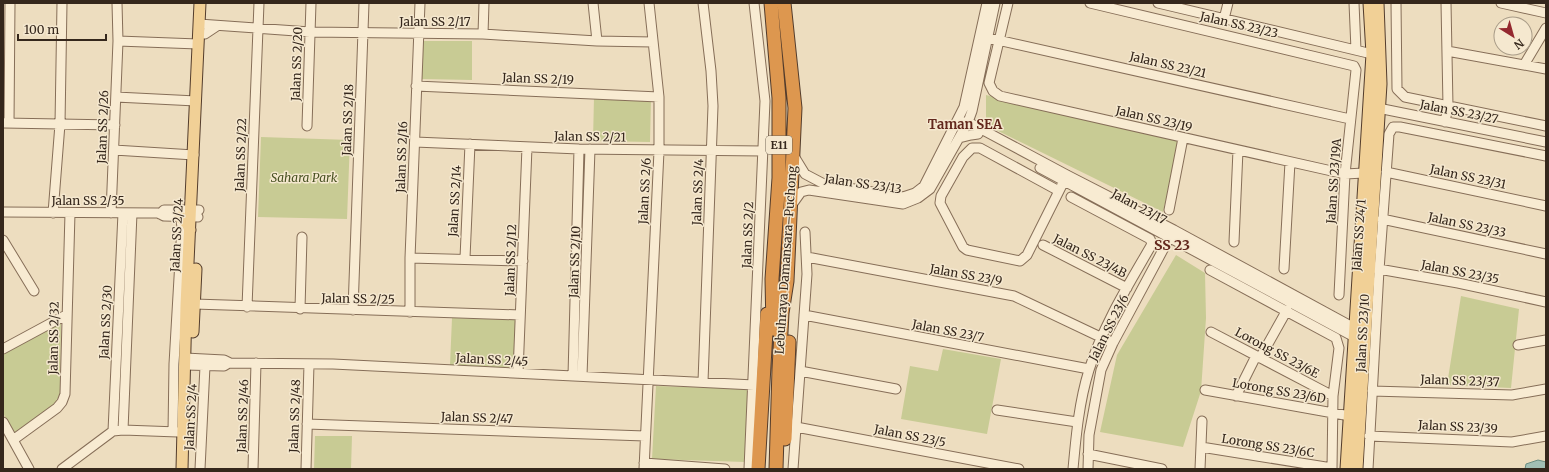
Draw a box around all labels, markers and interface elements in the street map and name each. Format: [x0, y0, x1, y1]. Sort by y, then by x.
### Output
street label: Jalan SS 23/23 [1198, 8, 1280, 41]
street label: Jalan SS 2/17 [398, 14, 471, 29]
scale bar [18, 16, 106, 42]
north arrow [1493, 16, 1533, 56]
text: 100 m [24, 22, 59, 37]
street label: Jalan SS 2/20 [288, 26, 305, 102]
text: N [1511, 36, 1527, 52]
street label: Jalan SS 23/21 [1127, 48, 1208, 81]
street label: Jalan SS 2/19 [501, 70, 574, 87]
street label: Jalan SS 2/18 [339, 84, 356, 157]
street label: Jalan SS 2/26 [94, 90, 111, 165]
street label: Jalan SS 23/27 [1418, 96, 1500, 126]
street label: Jalan SS 23/19 [1113, 102, 1194, 135]
district label: Taman SEA [928, 116, 1003, 133]
street label: Jalan SS 2/22 [232, 118, 249, 193]
street label: Jalan SS 2/16 [393, 121, 410, 194]
street label: Jalan SS 2/21 [553, 128, 627, 145]
road number: E11 [766, 136, 792, 154]
street label: Jalan SS 23/19A [1323, 137, 1344, 225]
street label: Jalan SS 2/6 [635, 157, 654, 226]
street label: Jalan SS 2/4 [689, 158, 706, 227]
street label: Jalan SS 23/31 [1428, 161, 1508, 192]
street label: Jalan SS 2/14 [445, 164, 464, 238]
street label: Lebuhraya Damansara–Puchong [771, 165, 800, 355]
park label: Sahara Park [271, 170, 338, 185]
street label: Jalan SS 23/13 [823, 171, 903, 196]
street label: Jalan 23/17 [1108, 185, 1170, 227]
street label: Jalan SS 2/35 [51, 193, 124, 208]
street label: Jalan SS 2/24 [167, 197, 186, 273]
street label: Jalan SS 24/1 [1348, 198, 1369, 272]
street label: Jalan SS 2/2 [739, 201, 756, 270]
street label: Jalan SS 23/33 [1426, 209, 1507, 240]
street label: Jalan SS 2/12 [502, 224, 519, 297]
street label: Jalan SS 2/10 [566, 225, 583, 299]
street label: Jalan SS 23/4B [1050, 230, 1129, 280]
district label: SS 23 [1154, 236, 1190, 254]
street label: Jalan SS 23/35 [1419, 256, 1500, 286]
street label: Jalan SS 23/9 [928, 261, 1003, 288]
street label: Jalan SS 2/30 [96, 284, 115, 360]
street label: Jalan SS 2/25 [320, 290, 395, 307]
street label: Jalan SS 23/6 [1085, 292, 1132, 364]
street label: Jalan SS 23/10 [1353, 293, 1372, 374]
street label: Jalan SS 2/32 [45, 301, 62, 376]
street label: Jalan SS 23/7 [910, 316, 985, 345]
street label: Lorong SS 23/6E [1233, 324, 1322, 381]
street label: Jalan SS 2/45 [454, 350, 529, 369]
street label: Jalan SS 23/37 [1419, 372, 1500, 389]
street label: Lorong SS 23/6D [1231, 375, 1327, 406]
street label: Jalan SS 2/46 [234, 379, 251, 454]
street label: Jalan SS 2/48 [286, 379, 303, 454]
street label: Jalan SS 2/4 [181, 383, 200, 452]
street label: Jalan SS 2/47 [440, 409, 514, 426]
street label: Jalan SS 23/39 [1417, 417, 1498, 436]
street label: Jalan SS 23/5 [872, 421, 947, 450]
street label: Lorong SS 23/6C [1221, 431, 1316, 460]

